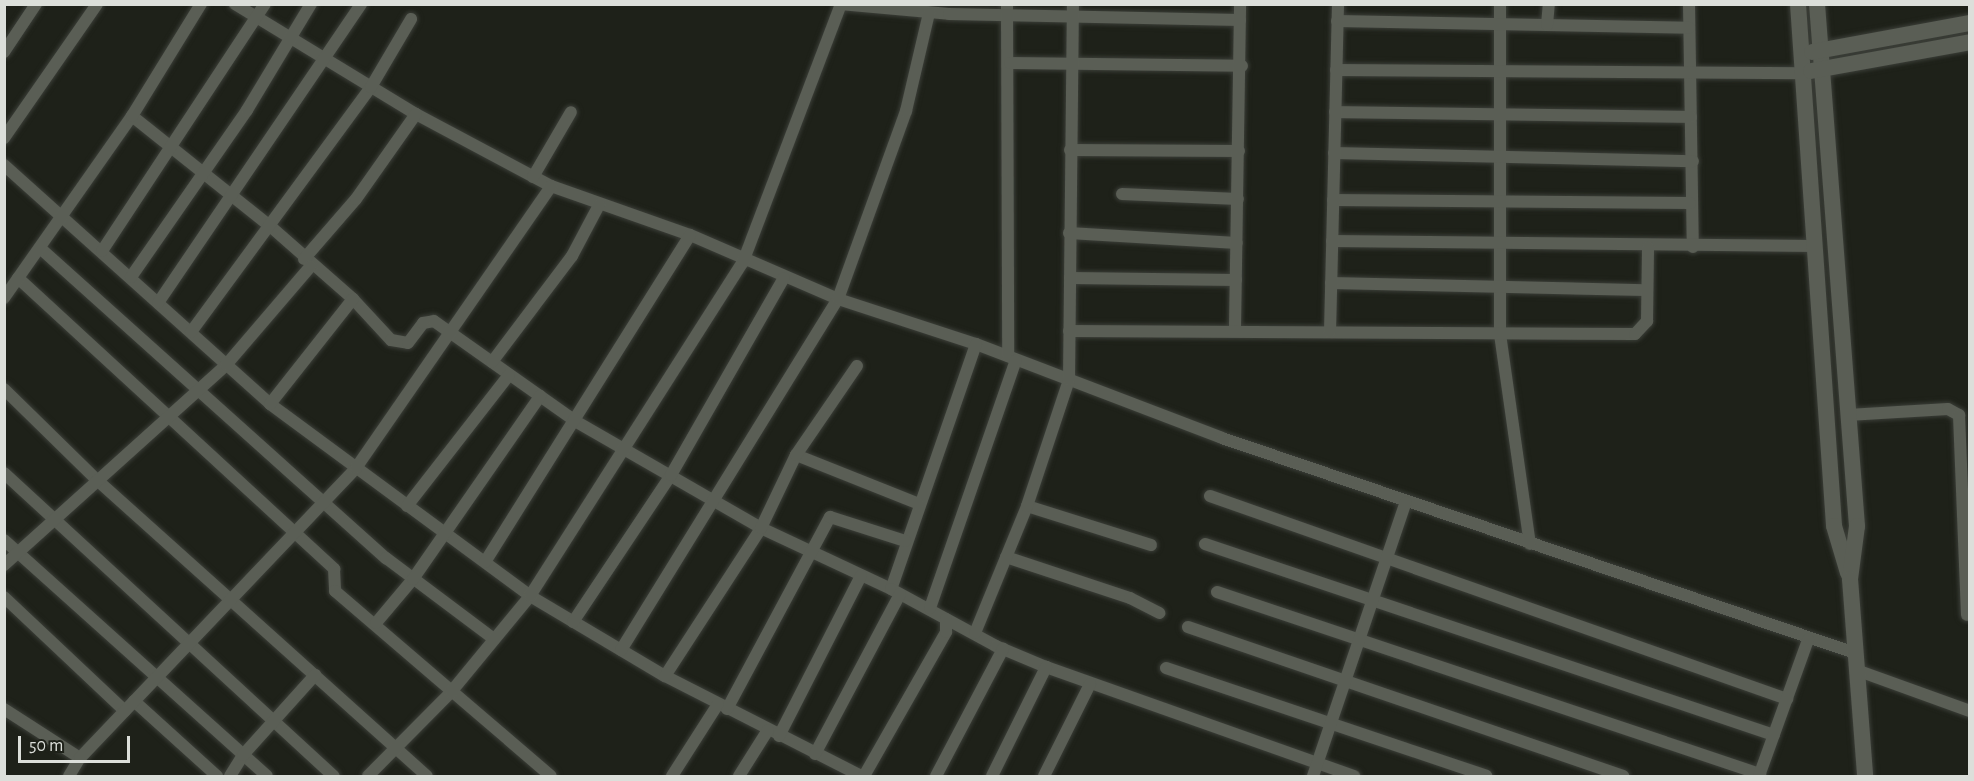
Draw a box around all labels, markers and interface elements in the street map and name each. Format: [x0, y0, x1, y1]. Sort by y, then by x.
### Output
scale bar [21, 724, 134, 762]
text: 50 m [29, 737, 63, 755]

